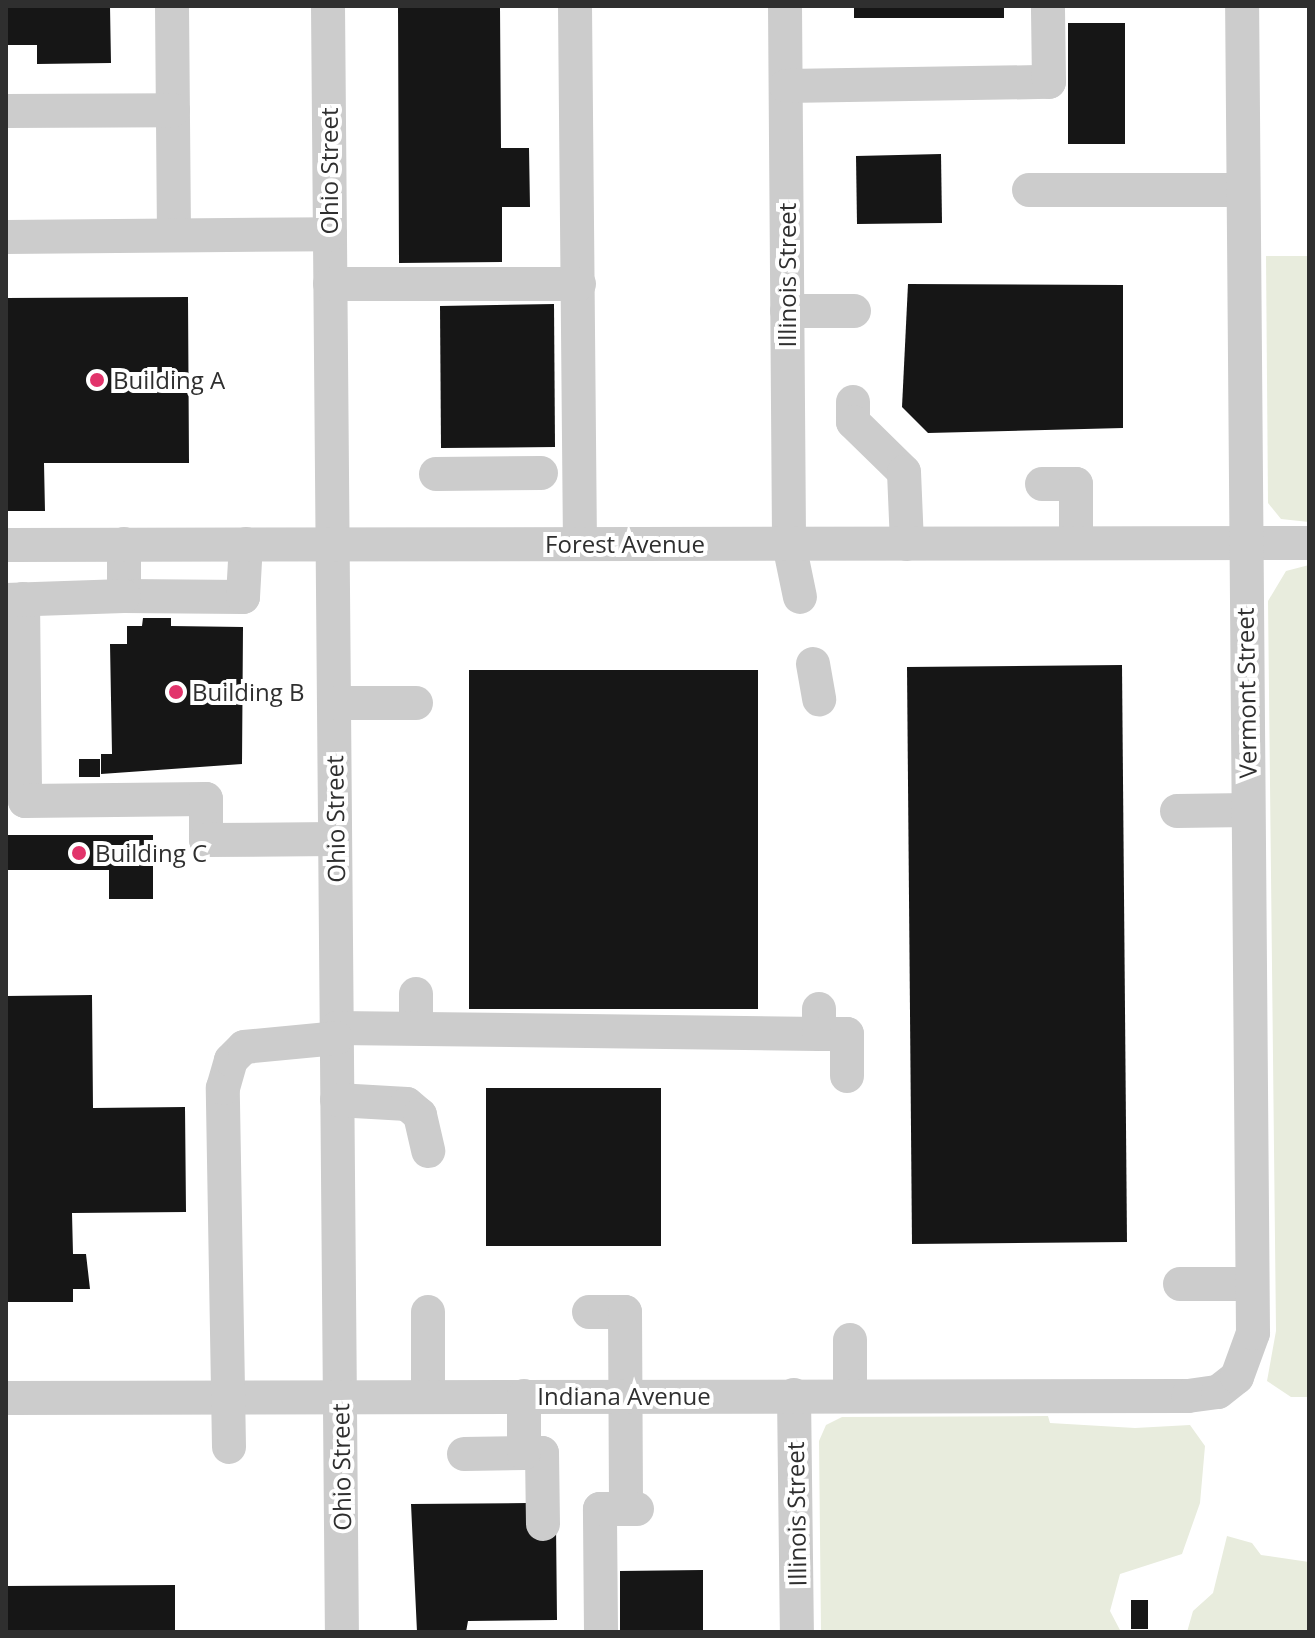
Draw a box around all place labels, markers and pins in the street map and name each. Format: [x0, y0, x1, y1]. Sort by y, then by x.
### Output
place label: Building A [113, 366, 225, 394]
marker: Building A [88, 371, 106, 389]
place label: Building B [192, 678, 305, 706]
marker: Building B [167, 683, 185, 701]
place label: Building C [95, 839, 207, 867]
marker: Building C [70, 844, 88, 862]

